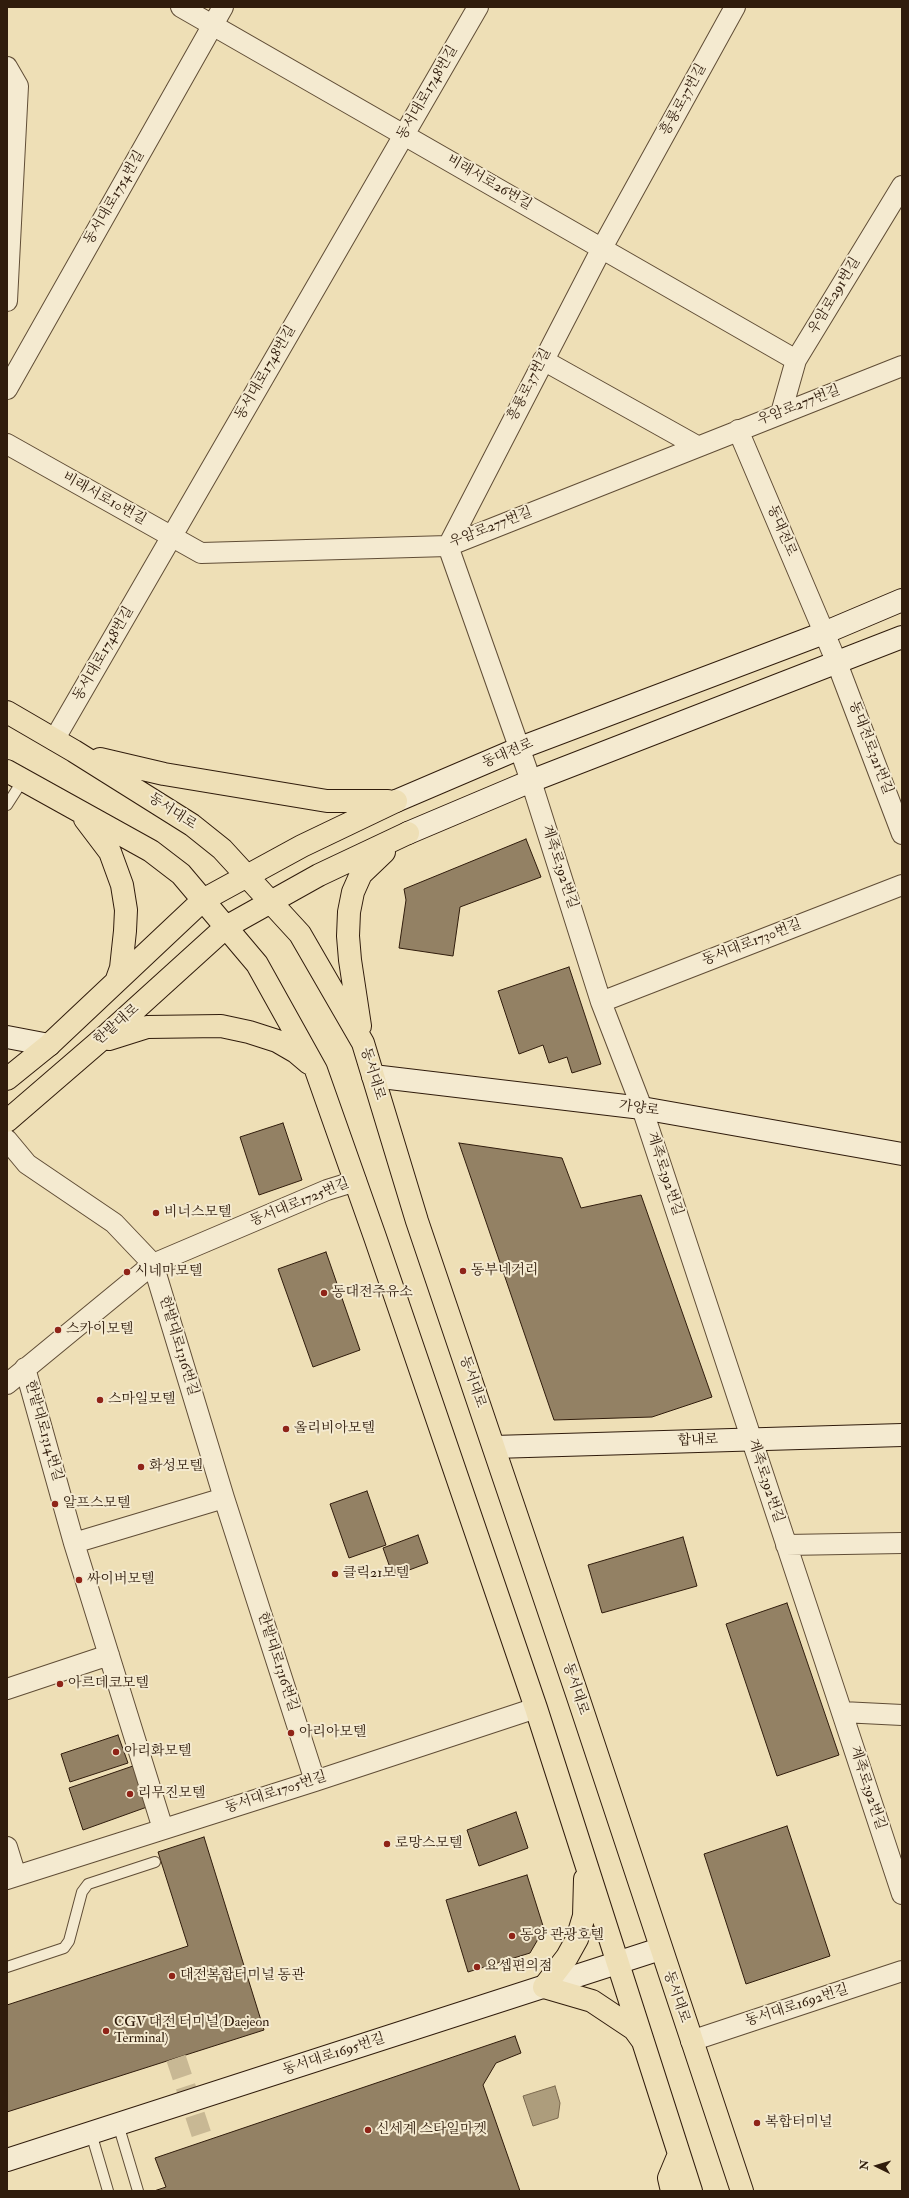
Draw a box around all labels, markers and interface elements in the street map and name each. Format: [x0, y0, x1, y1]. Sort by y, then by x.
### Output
street label: 동서대로1748번길 [394, 43, 462, 143]
street label: 흥룡로37번길 [657, 61, 711, 139]
street label: 동서대로1754번길 [81, 148, 149, 248]
street label: 비래서로26번길 [444, 152, 534, 214]
street label: 우암로291번길 [805, 254, 865, 338]
street label: 동서대로1748번길 [232, 323, 300, 423]
street label: 흥룡로37번길 [504, 346, 556, 424]
street label: 우암로277번길 [755, 382, 843, 430]
street label: 비래서로10번길 [59, 469, 149, 529]
street label: 동대전로 [763, 503, 799, 559]
street label: 우암로277번길 [447, 504, 535, 552]
street label: 동서대로1748번길 [70, 604, 138, 704]
street label: 동대전로321번길 [844, 699, 896, 797]
street label: 동대전로 [480, 736, 536, 772]
street label: 동서대로 [145, 790, 199, 834]
street label: 계족로392번길 [538, 823, 580, 911]
street label: 동서대로1730번길 [700, 916, 804, 970]
street label: 한밭대로 [91, 1001, 143, 1049]
street label: 동서대로 [356, 1046, 388, 1102]
street label: 가양로 [618, 1098, 660, 1120]
street label: 계족로392번길 [643, 1130, 685, 1218]
street label: 동서대로1725번길 [248, 1175, 352, 1231]
place label: 비너스모텔 [164, 1205, 232, 1221]
marker: 비너스모텔 [151, 1208, 161, 1218]
place label: 동부네거리 [471, 1263, 539, 1279]
place label: 시네마모텔 [135, 1264, 203, 1280]
marker: 동부네거리 [458, 1266, 468, 1276]
marker: 시네마모텔 [122, 1267, 132, 1277]
place label: 동대전주유소 [332, 1285, 413, 1301]
marker: 동대전주유소 [319, 1288, 329, 1298]
street label: 한밭대로1316번길 [155, 1294, 201, 1398]
place label: 스카이모텔 [66, 1322, 134, 1338]
marker: 스카이모텔 [53, 1325, 63, 1335]
street label: 동서대로 [455, 1354, 489, 1410]
street label: 한밭대로1314번길 [21, 1379, 65, 1483]
place label: 스마일모텔 [108, 1392, 176, 1408]
marker: 스마일모텔 [95, 1395, 105, 1405]
place label: 올리비아모텔 [294, 1421, 375, 1437]
marker: 올리비아모텔 [281, 1424, 291, 1434]
street label: 합내로 [677, 1432, 719, 1450]
street label: 계족로392번길 [744, 1437, 786, 1525]
place label: 화성모텔 [149, 1459, 203, 1475]
marker: 화성모텔 [136, 1462, 146, 1472]
place label: 알프스모텔 [63, 1496, 131, 1512]
marker: 알프스모텔 [50, 1499, 60, 1509]
place label: 클릭21모텔 [343, 1566, 409, 1582]
marker: 클릭21모텔 [330, 1569, 340, 1579]
place label: 싸이버모텔 [87, 1572, 155, 1588]
marker: 싸이버모텔 [74, 1575, 84, 1585]
street label: 한밭대로1316번길 [253, 1610, 301, 1714]
street label: 동서대로 [559, 1661, 591, 1717]
place label: 아르데코모텔 [68, 1676, 149, 1692]
marker: 아르데코모텔 [55, 1679, 65, 1689]
place label: 아리아모텔 [299, 1725, 367, 1741]
marker: 아리아모텔 [286, 1728, 296, 1738]
place label: 아리화모텔 [124, 1744, 192, 1760]
street label: 계족로392번길 [846, 1744, 888, 1832]
marker: 아리화모텔 [111, 1747, 121, 1757]
street label: 동서대로1705번길 [223, 1769, 329, 1817]
place label: 리무진모텔 [138, 1786, 206, 1802]
marker: 리무진모텔 [125, 1789, 135, 1799]
place label: 로망스모텔 [395, 1836, 463, 1852]
marker: 로망스모텔 [382, 1839, 392, 1849]
place label: 동양 관광호텔 [520, 1928, 604, 1944]
marker: 동양 관광호텔 [507, 1931, 517, 1941]
place label: 요셉편의점 [485, 1959, 553, 1975]
marker: 요셉편의점 [472, 1962, 482, 1972]
place label: 대전복합터미널 동관 [180, 1968, 305, 1984]
street label: 동서대로 [659, 1969, 693, 2025]
marker: 대전복합터미널 동관 [167, 1971, 177, 1981]
street label: 동서대로1692번길 [743, 1981, 851, 2031]
place label: CGV 대전 터미널(Daejeon Terminal) [114, 2015, 269, 2048]
marker: CGV 대전 터미널(Daejeon Terminal) [101, 2026, 111, 2036]
street label: 동서대로1695번길 [281, 2031, 387, 2079]
place label: 복합터미널 [765, 2115, 833, 2131]
marker: 복합터미널 [752, 2118, 762, 2128]
place label: 신세계 스타일마켓 [376, 2122, 487, 2138]
marker: 신세계 스타일마켓 [363, 2125, 373, 2135]
north arrow [857, 2146, 897, 2186]
text: N [858, 2159, 871, 2170]

